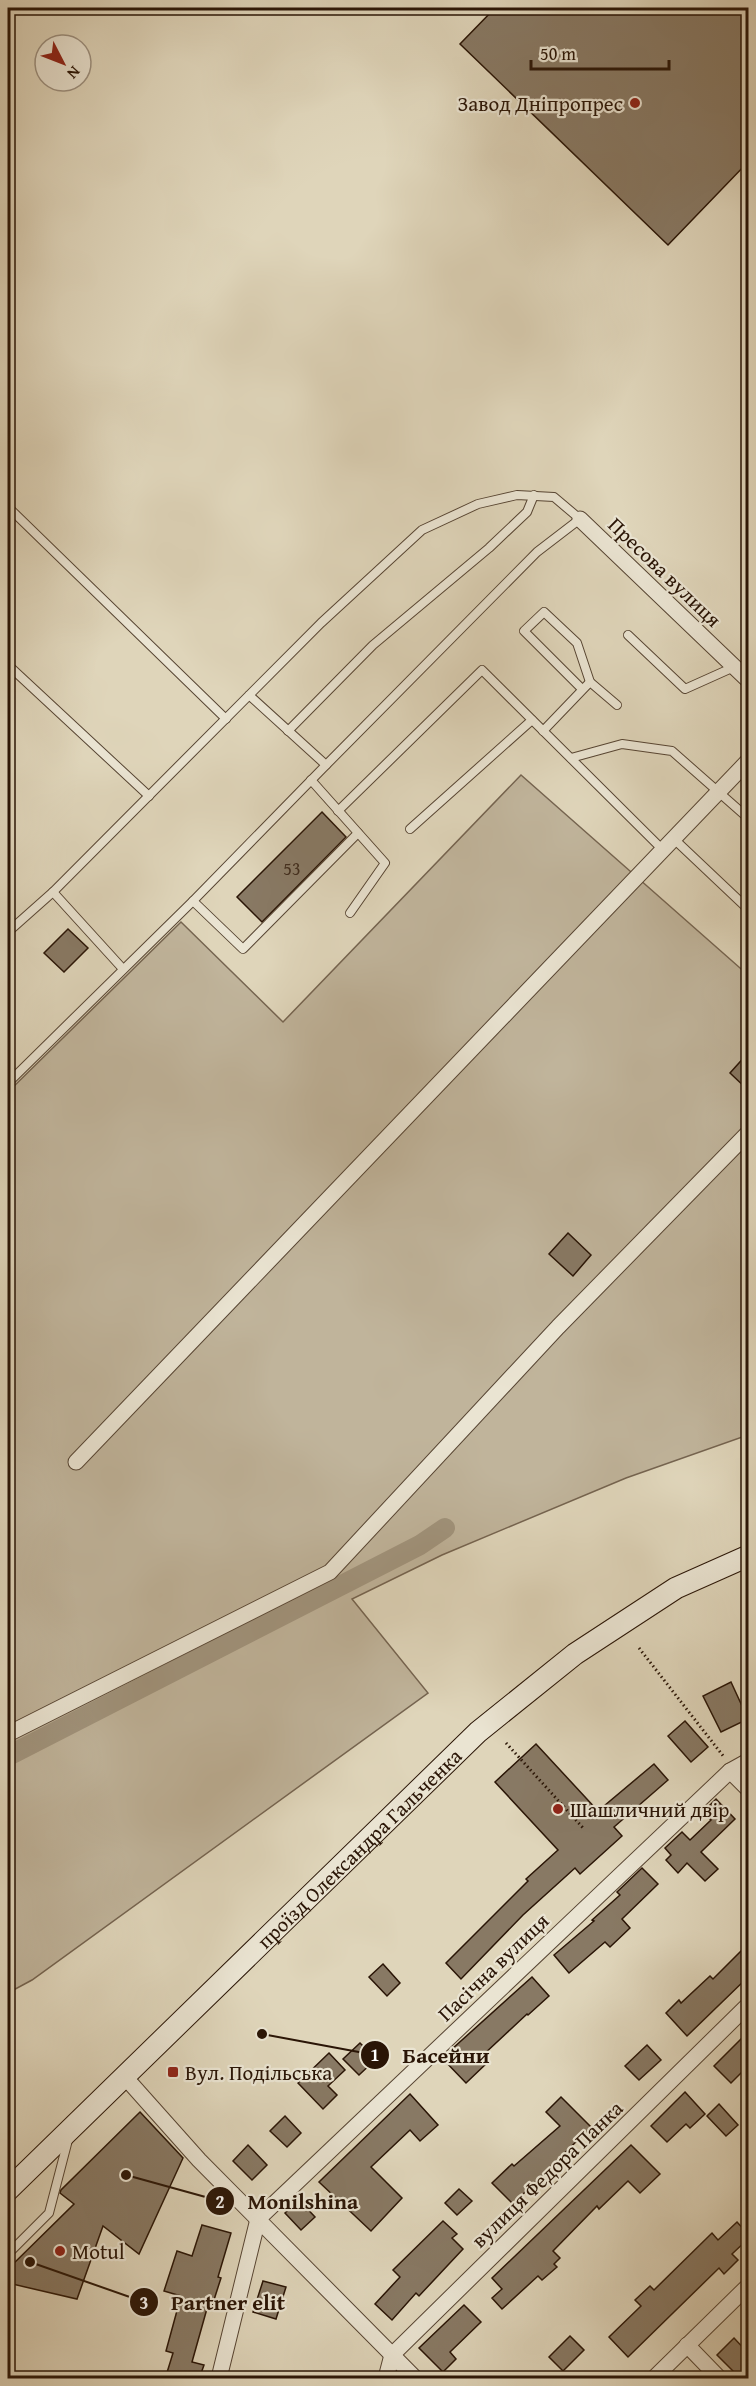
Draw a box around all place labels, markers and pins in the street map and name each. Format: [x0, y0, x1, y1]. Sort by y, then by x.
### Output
place label: Завод Дніпропрес [457, 88, 623, 119]
marker: Завод Дніпропрес [628, 96, 642, 110]
place label: Шашличний двір [570, 1794, 729, 1825]
marker: Шашличний двір [551, 1802, 565, 1816]
callout: Басейни [360, 2035, 501, 2075]
place label: Вул. Подільська [185, 2057, 332, 2088]
marker: Вул. Подільська [166, 2065, 180, 2079]
callout: Monilshina [205, 2181, 370, 2221]
place label: Motul [72, 2236, 125, 2267]
marker: Motul [53, 2244, 67, 2258]
callout: Partner elit [129, 2282, 297, 2322]

